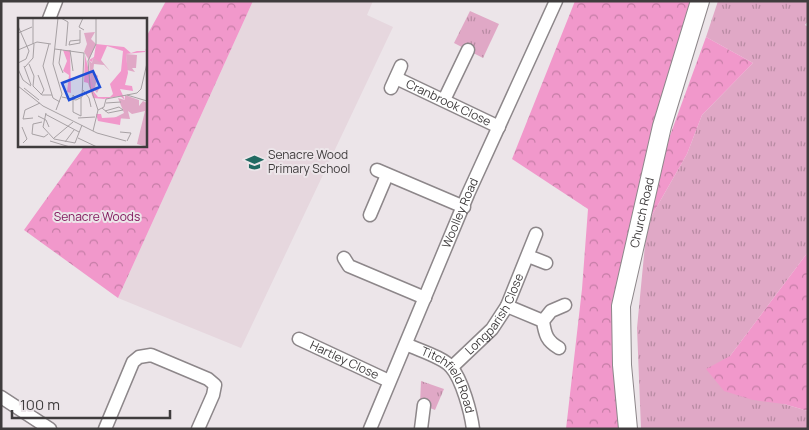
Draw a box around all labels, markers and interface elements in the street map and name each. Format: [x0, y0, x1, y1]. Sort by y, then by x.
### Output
inset map [18, 18, 146, 146]
street label: Cranbrook Close [403, 75, 494, 130]
place label: Senacre Wood Primary School [268, 146, 350, 177]
school or university icon: Senacre Wood Primary School [244, 152, 264, 172]
street label: Woolley Road [437, 175, 482, 250]
street label: Church Road [626, 176, 658, 249]
park label: Senacre Woods [54, 208, 140, 225]
street label: Longparish Close [461, 271, 527, 358]
street label: Hartley Close [307, 336, 382, 383]
street label: Titchfield Road [419, 342, 479, 415]
scale bar [12, 388, 170, 420]
text: 100 m [20, 394, 60, 415]

